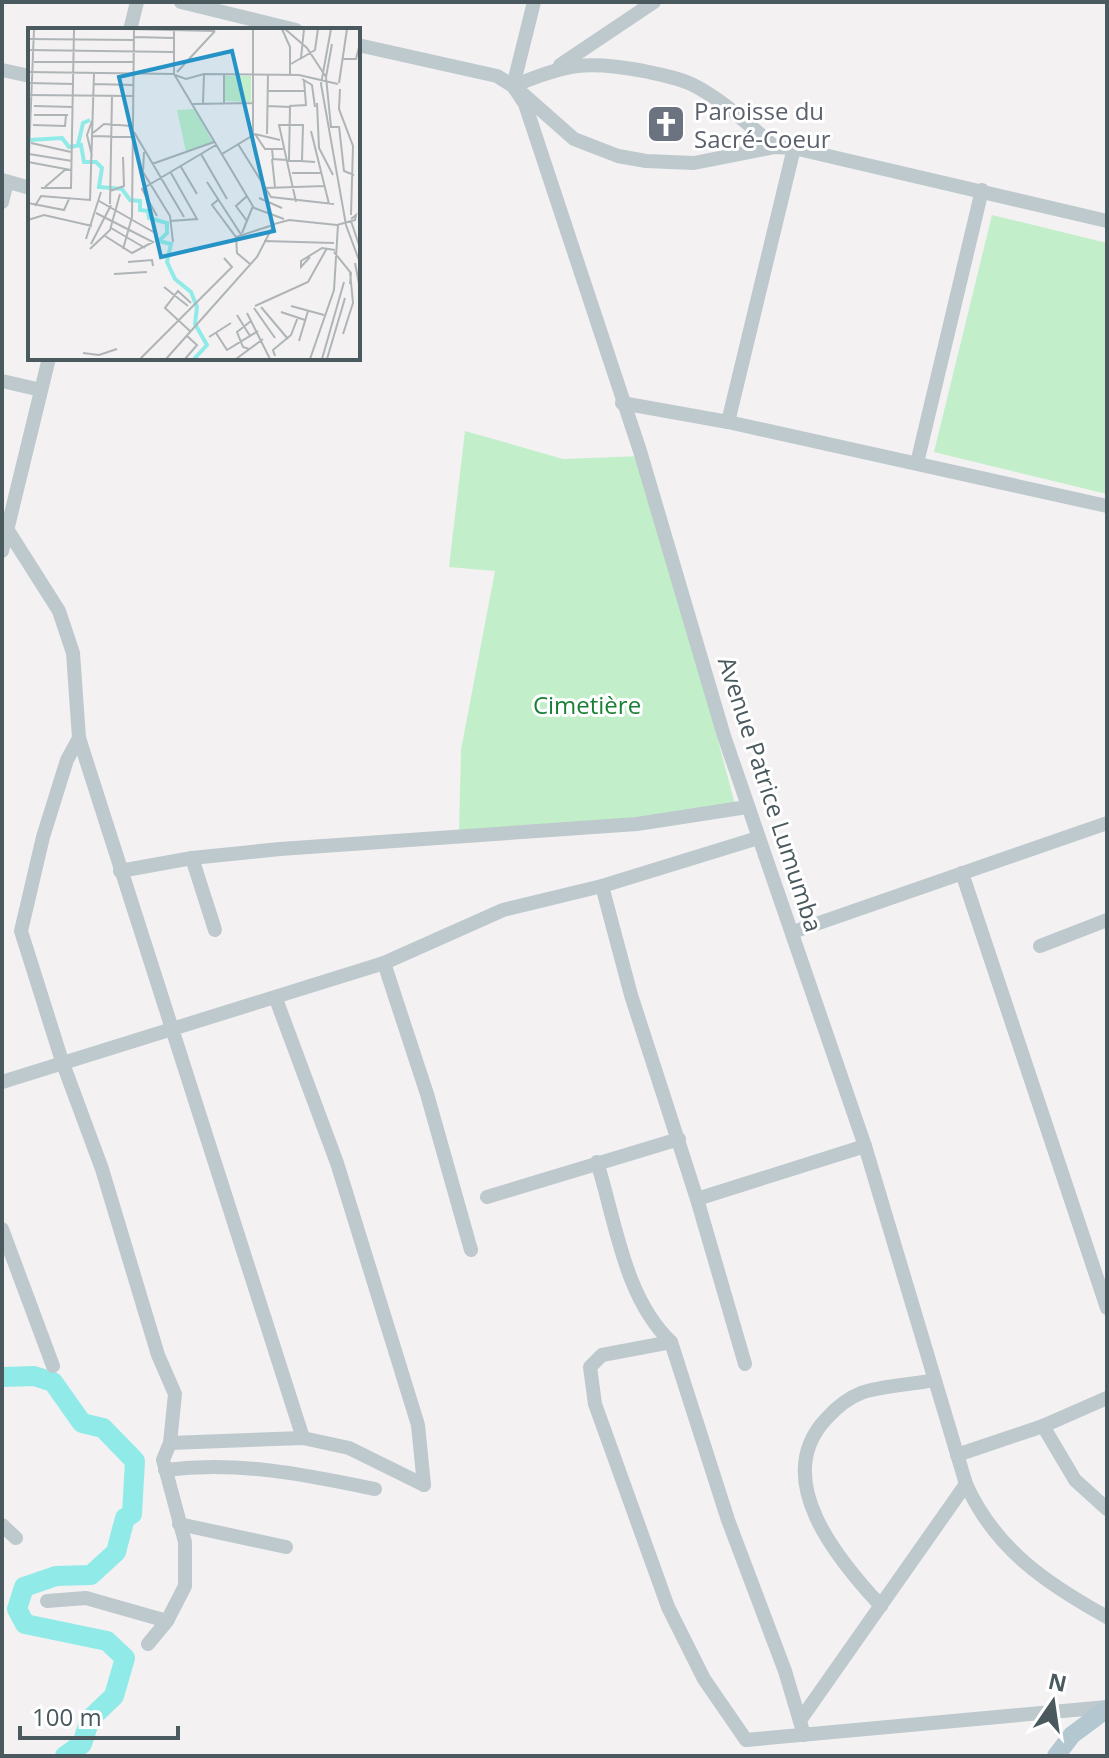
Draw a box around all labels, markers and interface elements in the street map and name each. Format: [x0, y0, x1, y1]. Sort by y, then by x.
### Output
inset map [28, 28, 360, 360]
place label: Paroisse du Sacré-Coeur [694, 94, 831, 155]
church icon: Paroisse du Sacré-Coeur [645, 103, 687, 145]
street label: Avenue Patrice Lumumba [711, 652, 831, 936]
park label: Cimetière [533, 688, 641, 721]
north arrow [1013, 1662, 1093, 1742]
text: N [1046, 1665, 1070, 1698]
scale bar [20, 1690, 178, 1740]
text: 100 m [32, 1700, 102, 1733]

